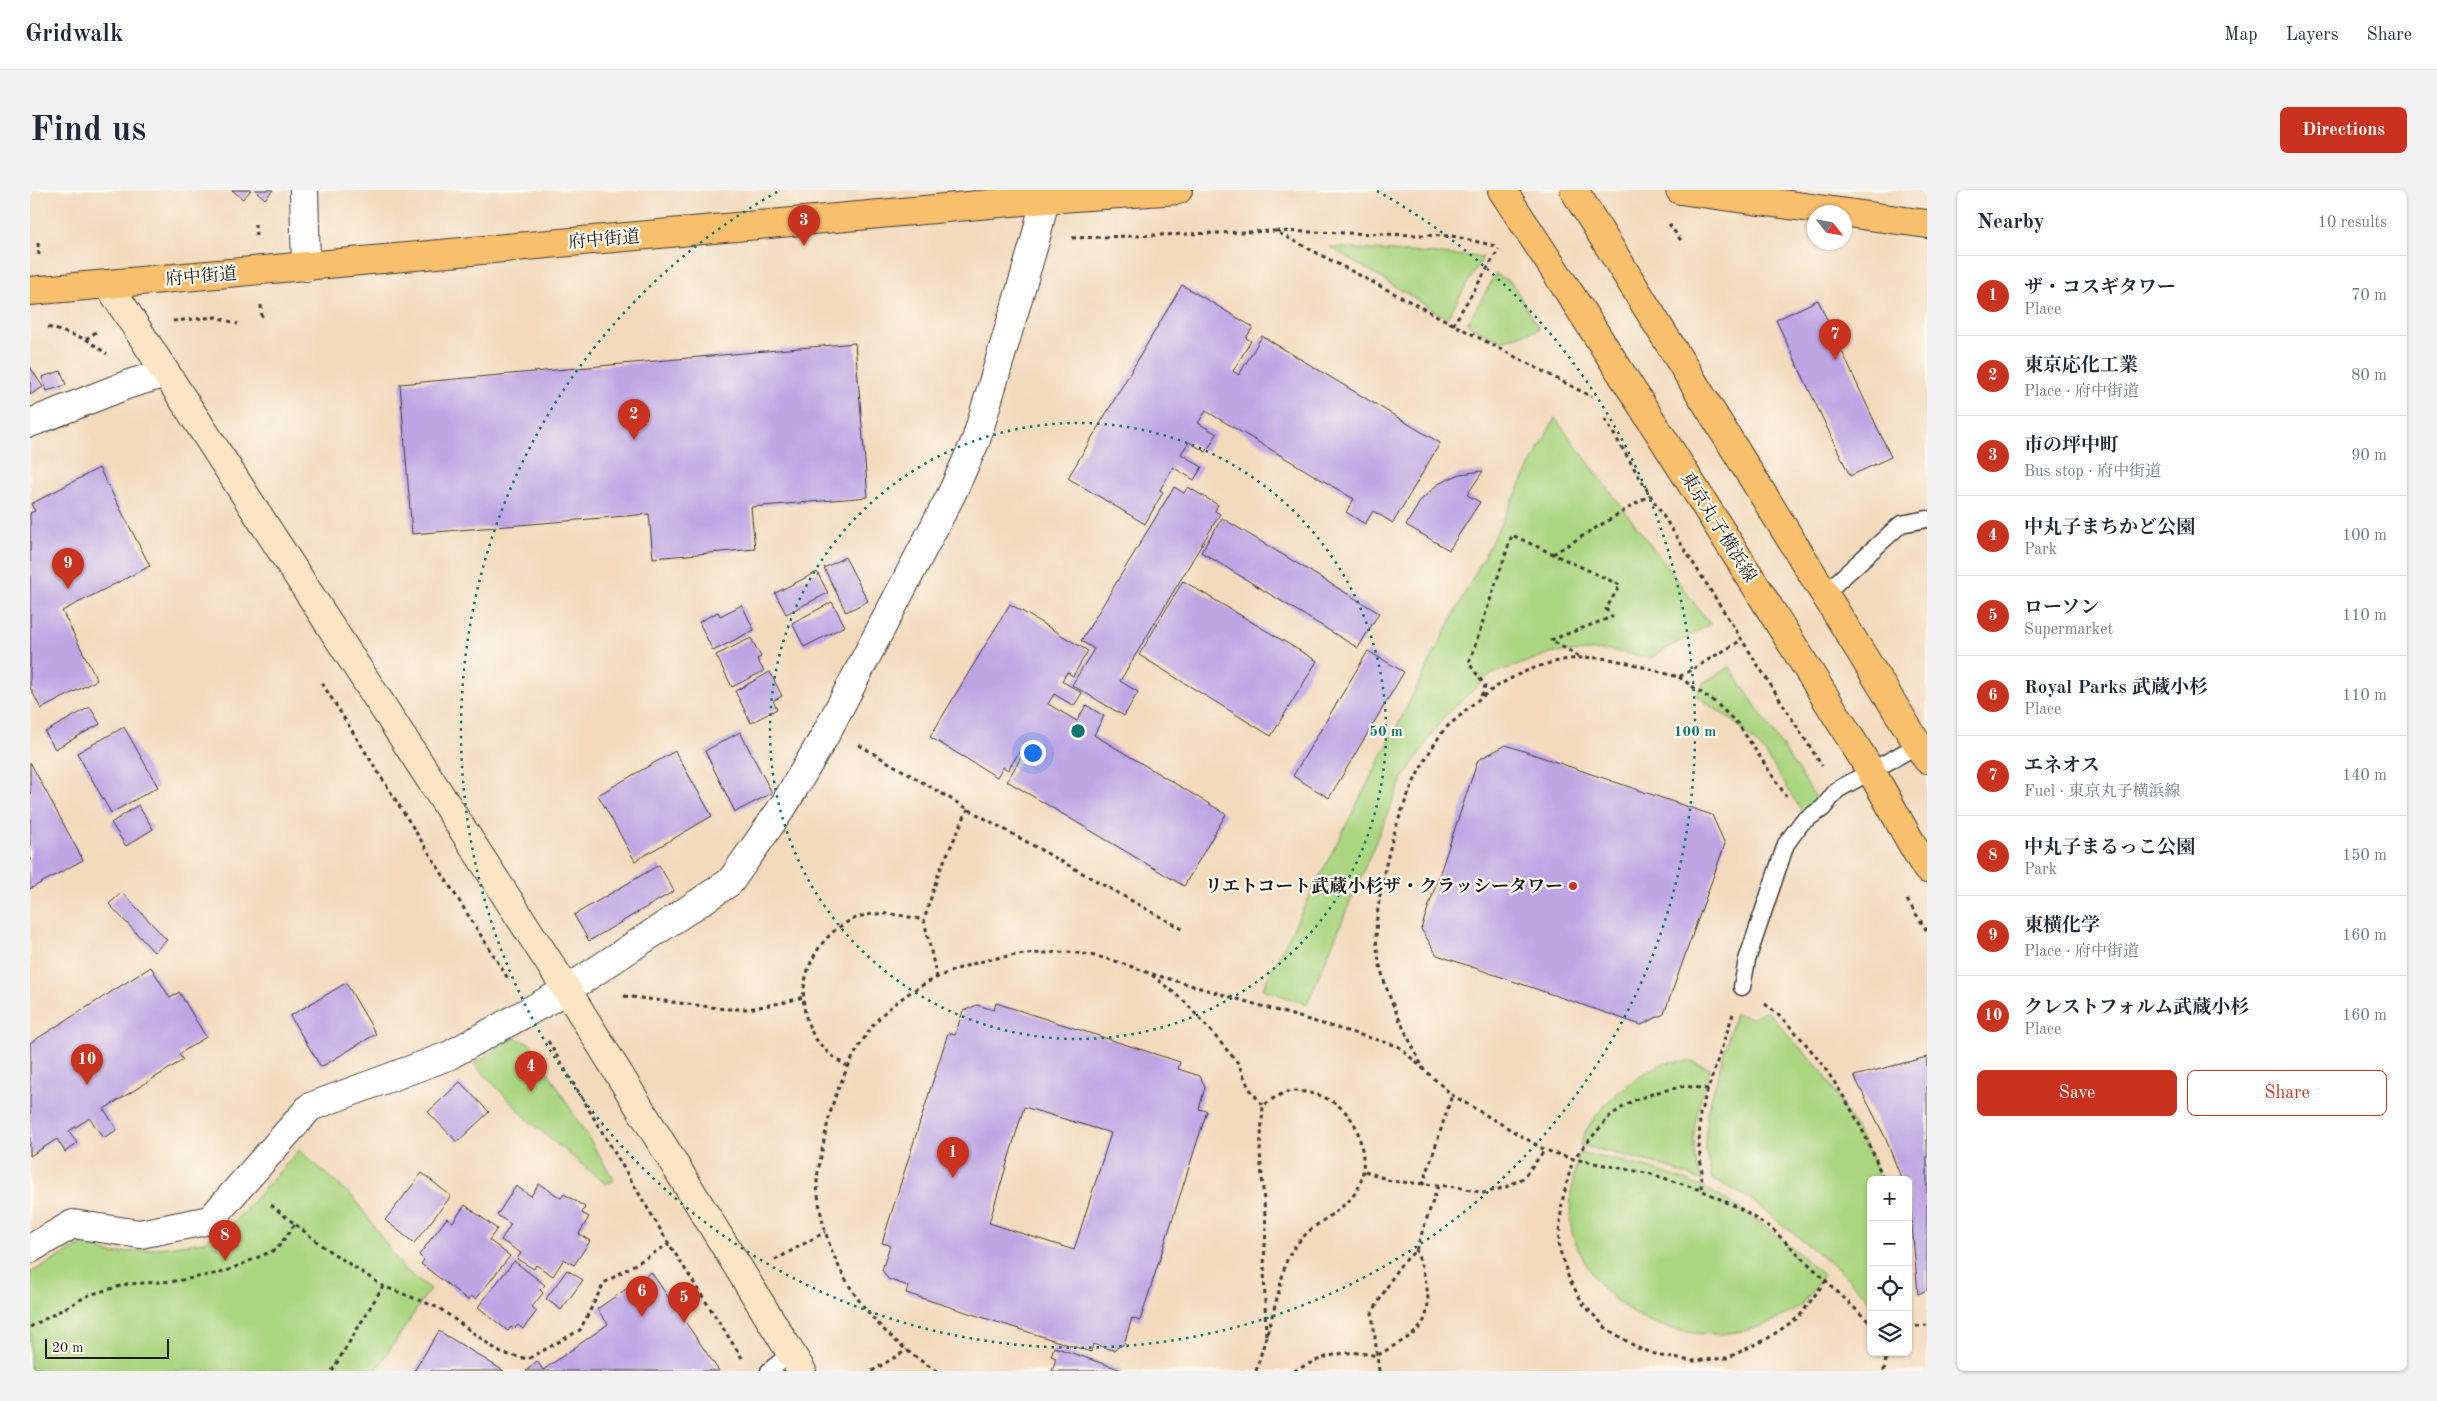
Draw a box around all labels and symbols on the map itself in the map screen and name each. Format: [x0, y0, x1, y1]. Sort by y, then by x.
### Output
pin: 3 [788, 205, 820, 246]
north arrow [1807, 205, 1852, 250]
street label: 府中街道 [567, 226, 641, 252]
street label: 府中街道 [164, 263, 238, 289]
pin: 7 [1819, 319, 1851, 360]
pin: 2 [618, 399, 650, 440]
street label: 東京丸子横浜線 [1677, 468, 1761, 586]
pin: 9 [52, 548, 84, 589]
centre of rings [1069, 722, 1087, 740]
text: 50 m [1369, 725, 1403, 740]
text: 100 m [1674, 725, 1716, 740]
your location [1020, 740, 1046, 766]
place label: リエトコート武蔵小杉ザ・クラッシータワー [1204, 876, 1563, 896]
marker: リエトコート武蔵小杉ザ・クラッシータワー [1567, 880, 1579, 892]
pin: 10 [71, 1044, 103, 1085]
pin: 4 [515, 1051, 547, 1092]
pin: 1 [937, 1137, 969, 1178]
pin: 8 [209, 1220, 241, 1261]
pin: 6 [626, 1276, 658, 1317]
pin: 5 [668, 1282, 700, 1323]
scale bar [45, 1336, 169, 1359]

